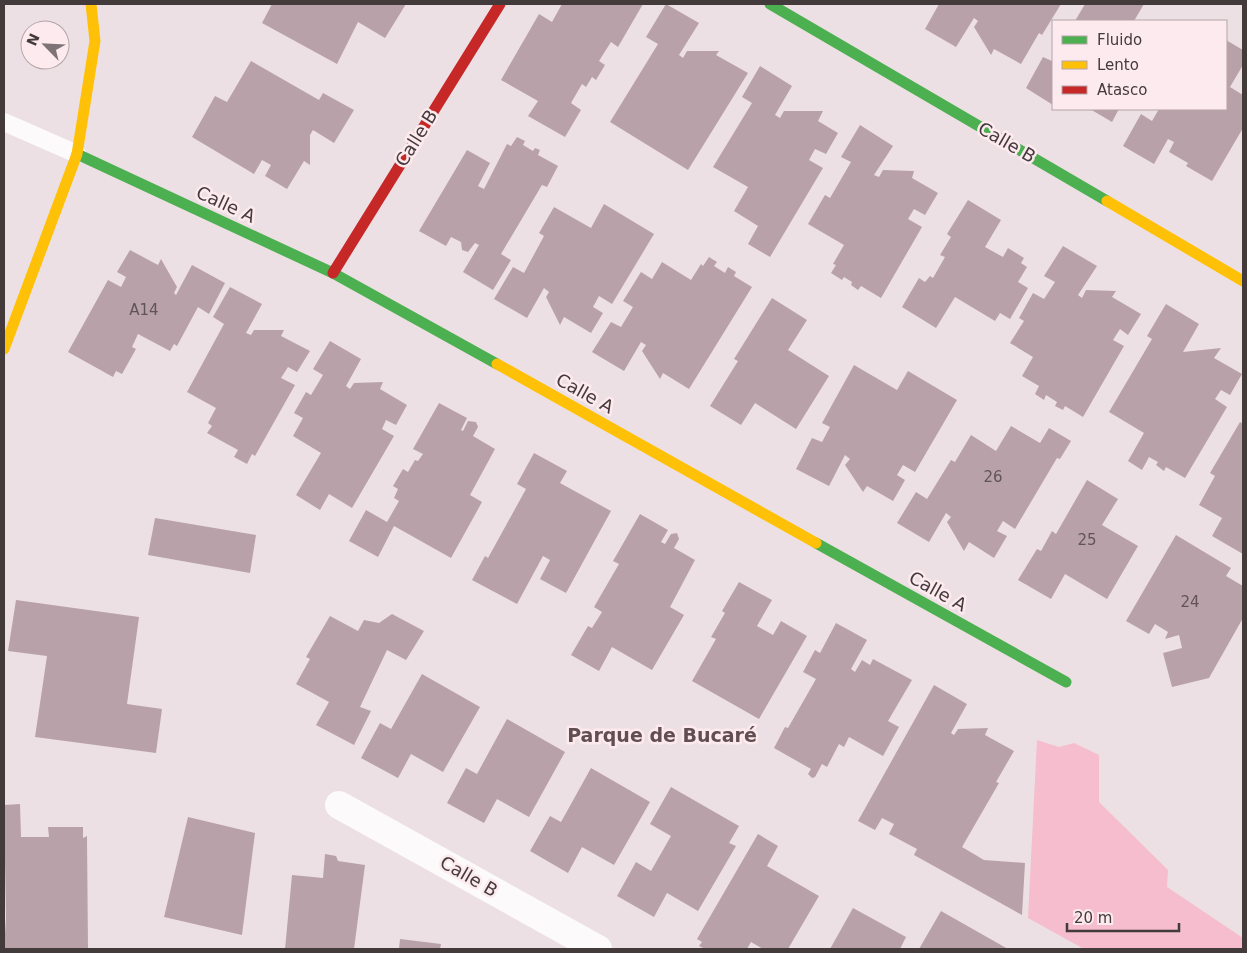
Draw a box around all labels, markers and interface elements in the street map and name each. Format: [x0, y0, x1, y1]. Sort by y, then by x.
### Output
north arrow [20, 20, 70, 70]
legend [1052, 20, 1227, 110]
text: N [23, 31, 43, 48]
text: Fluido [1097, 31, 1142, 49]
text: Lento [1097, 56, 1139, 74]
text: Atasco [1097, 81, 1147, 99]
street label: Calle B [390, 106, 442, 170]
street label: Calle B [975, 117, 1039, 167]
street label: Calle A [193, 181, 259, 227]
house number: A14 [129, 301, 159, 319]
street label: Calle A [552, 369, 618, 418]
house number: 26 [983, 468, 1003, 486]
house number: 25 [1077, 531, 1097, 549]
street label: Calle A [905, 567, 971, 616]
house number: 24 [1180, 593, 1200, 611]
district label: Parque de Bucaré [567, 724, 757, 746]
street label: Calle B [437, 851, 501, 901]
scale bar [1067, 900, 1180, 932]
text: 20 m [1074, 909, 1112, 927]

